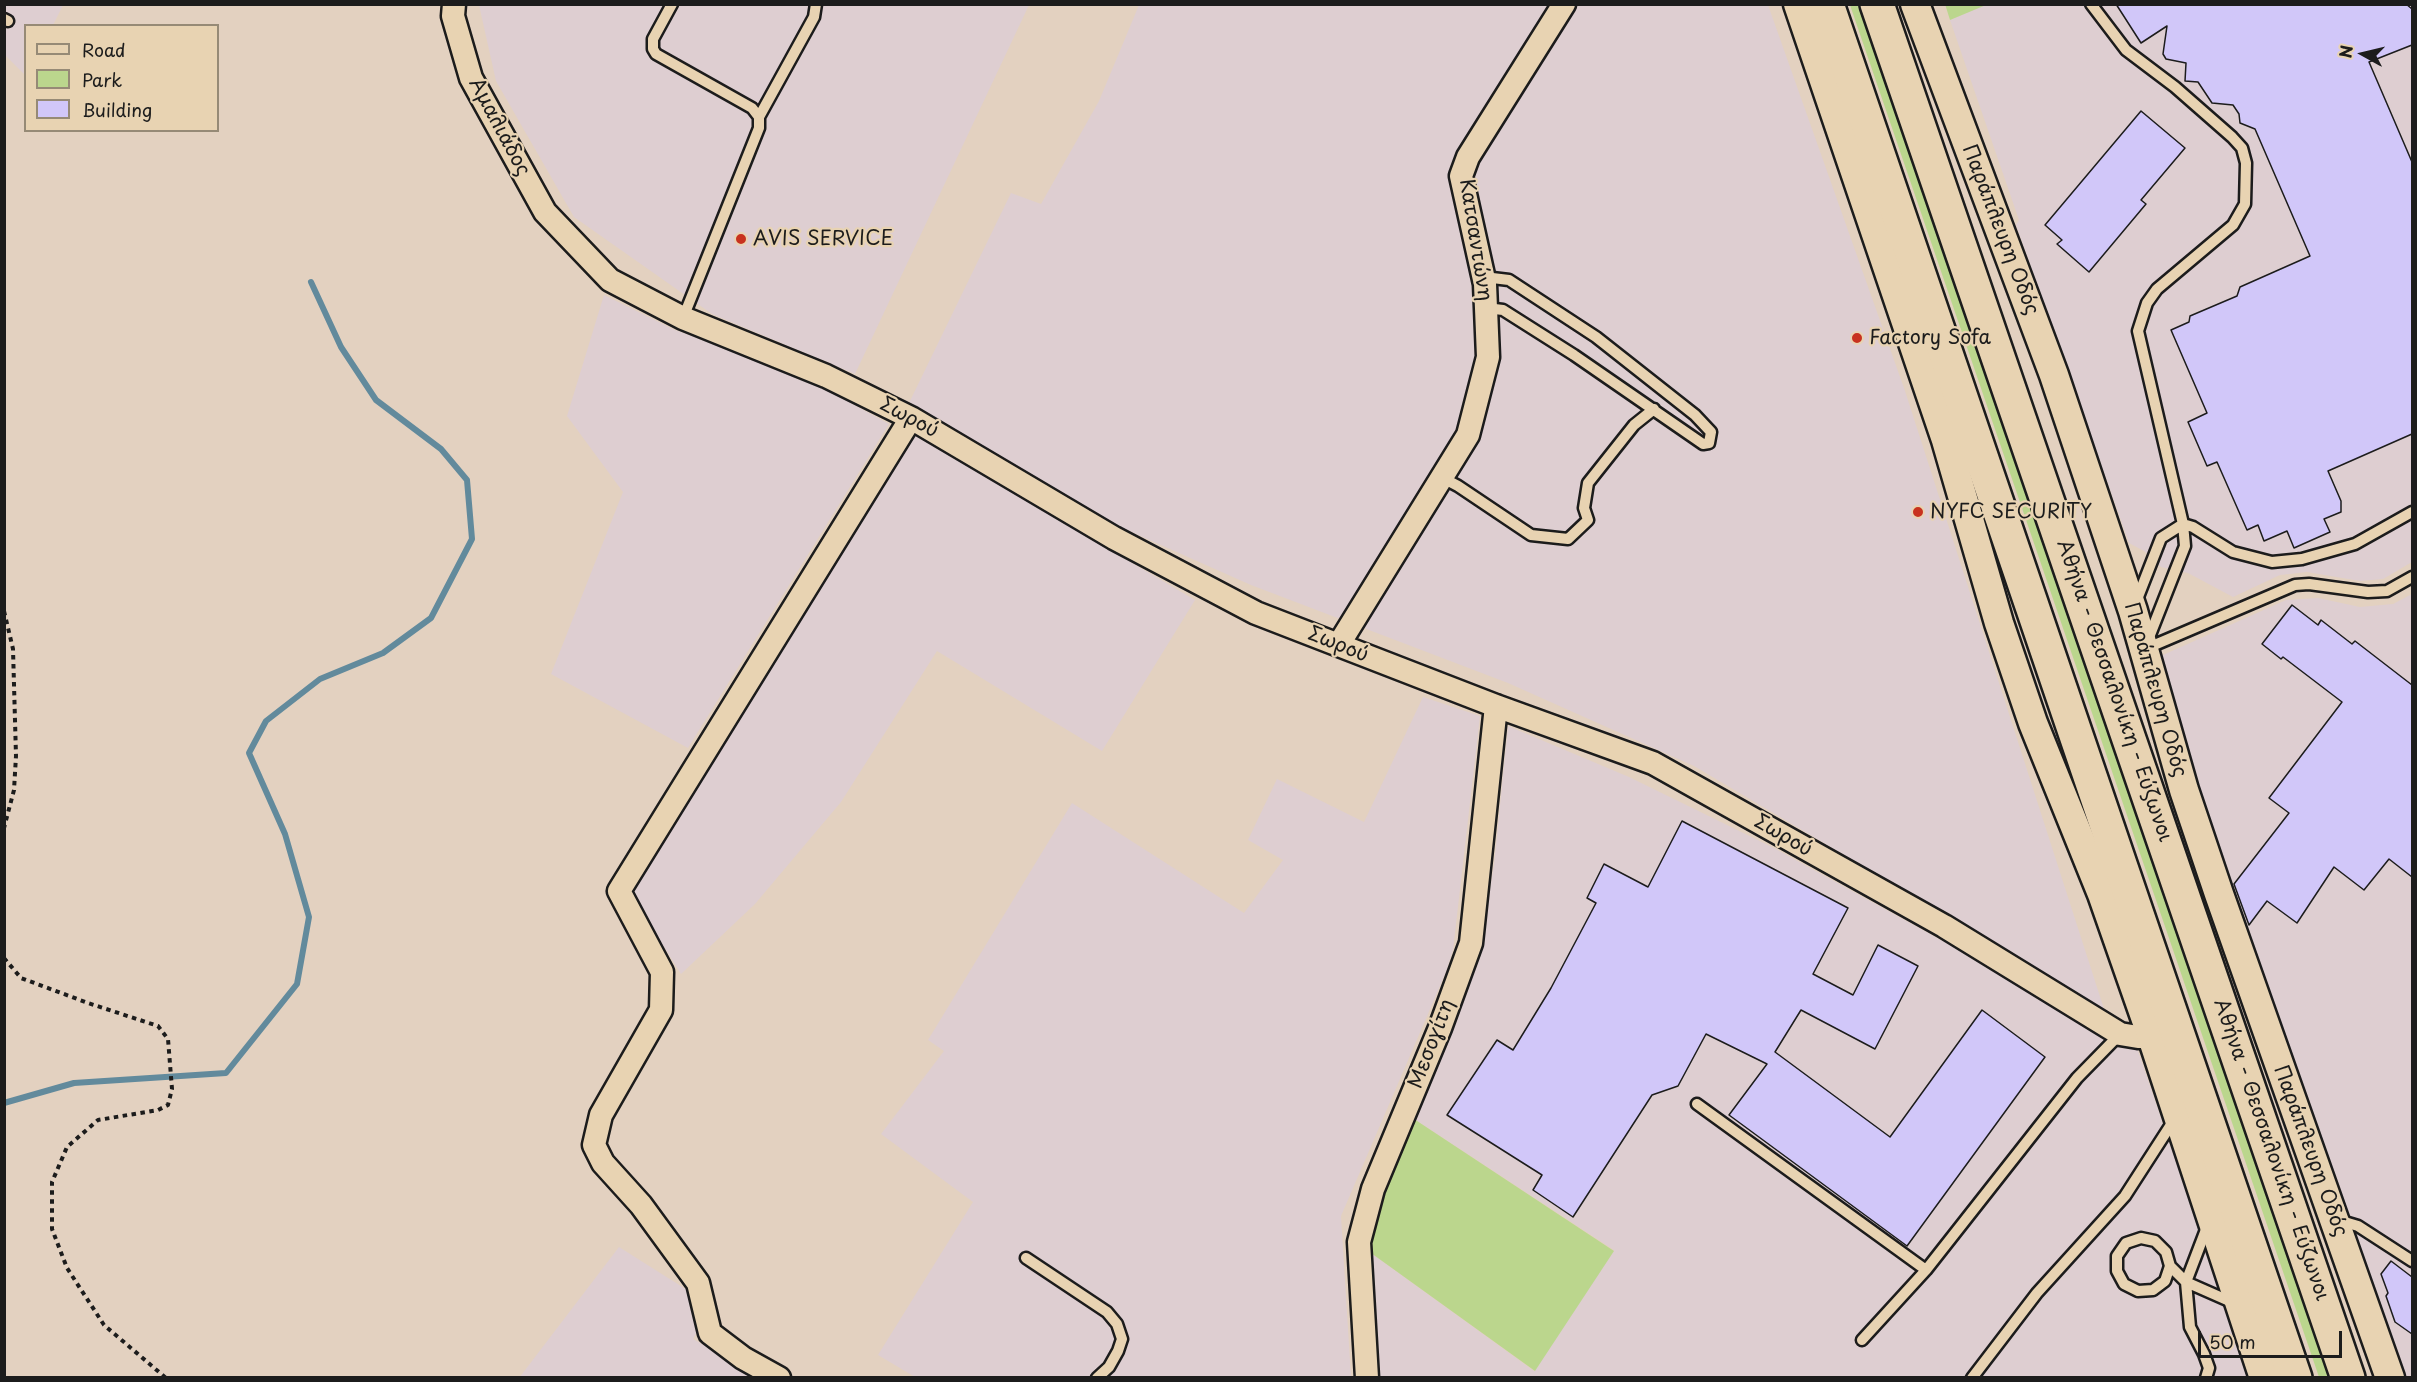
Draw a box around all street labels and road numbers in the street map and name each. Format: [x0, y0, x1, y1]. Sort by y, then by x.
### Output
street label: Αμαλιάδος [463, 74, 535, 180]
street label: Παράπλευρη Οδός [1956, 142, 2044, 318]
street label: Κατσαντώνη [1453, 177, 1497, 303]
street label: Σωρού [876, 393, 942, 443]
street label: Αθήνα - Θεσσαλονίκη - Εύζωνοι [2051, 537, 2177, 845]
street label: Παράπλευρη Οδός [2119, 600, 2191, 780]
street label: Σωρού [1304, 622, 1372, 668]
street label: Σωρού [1750, 810, 1816, 862]
street label: Μεσογίτη [1404, 996, 1460, 1092]
street label: Αθήνα - Θεσσαλονίκη - Εύζωνοι [2208, 996, 2334, 1304]
street label: Παράπλευρη Οδός [2268, 1062, 2352, 1240]

